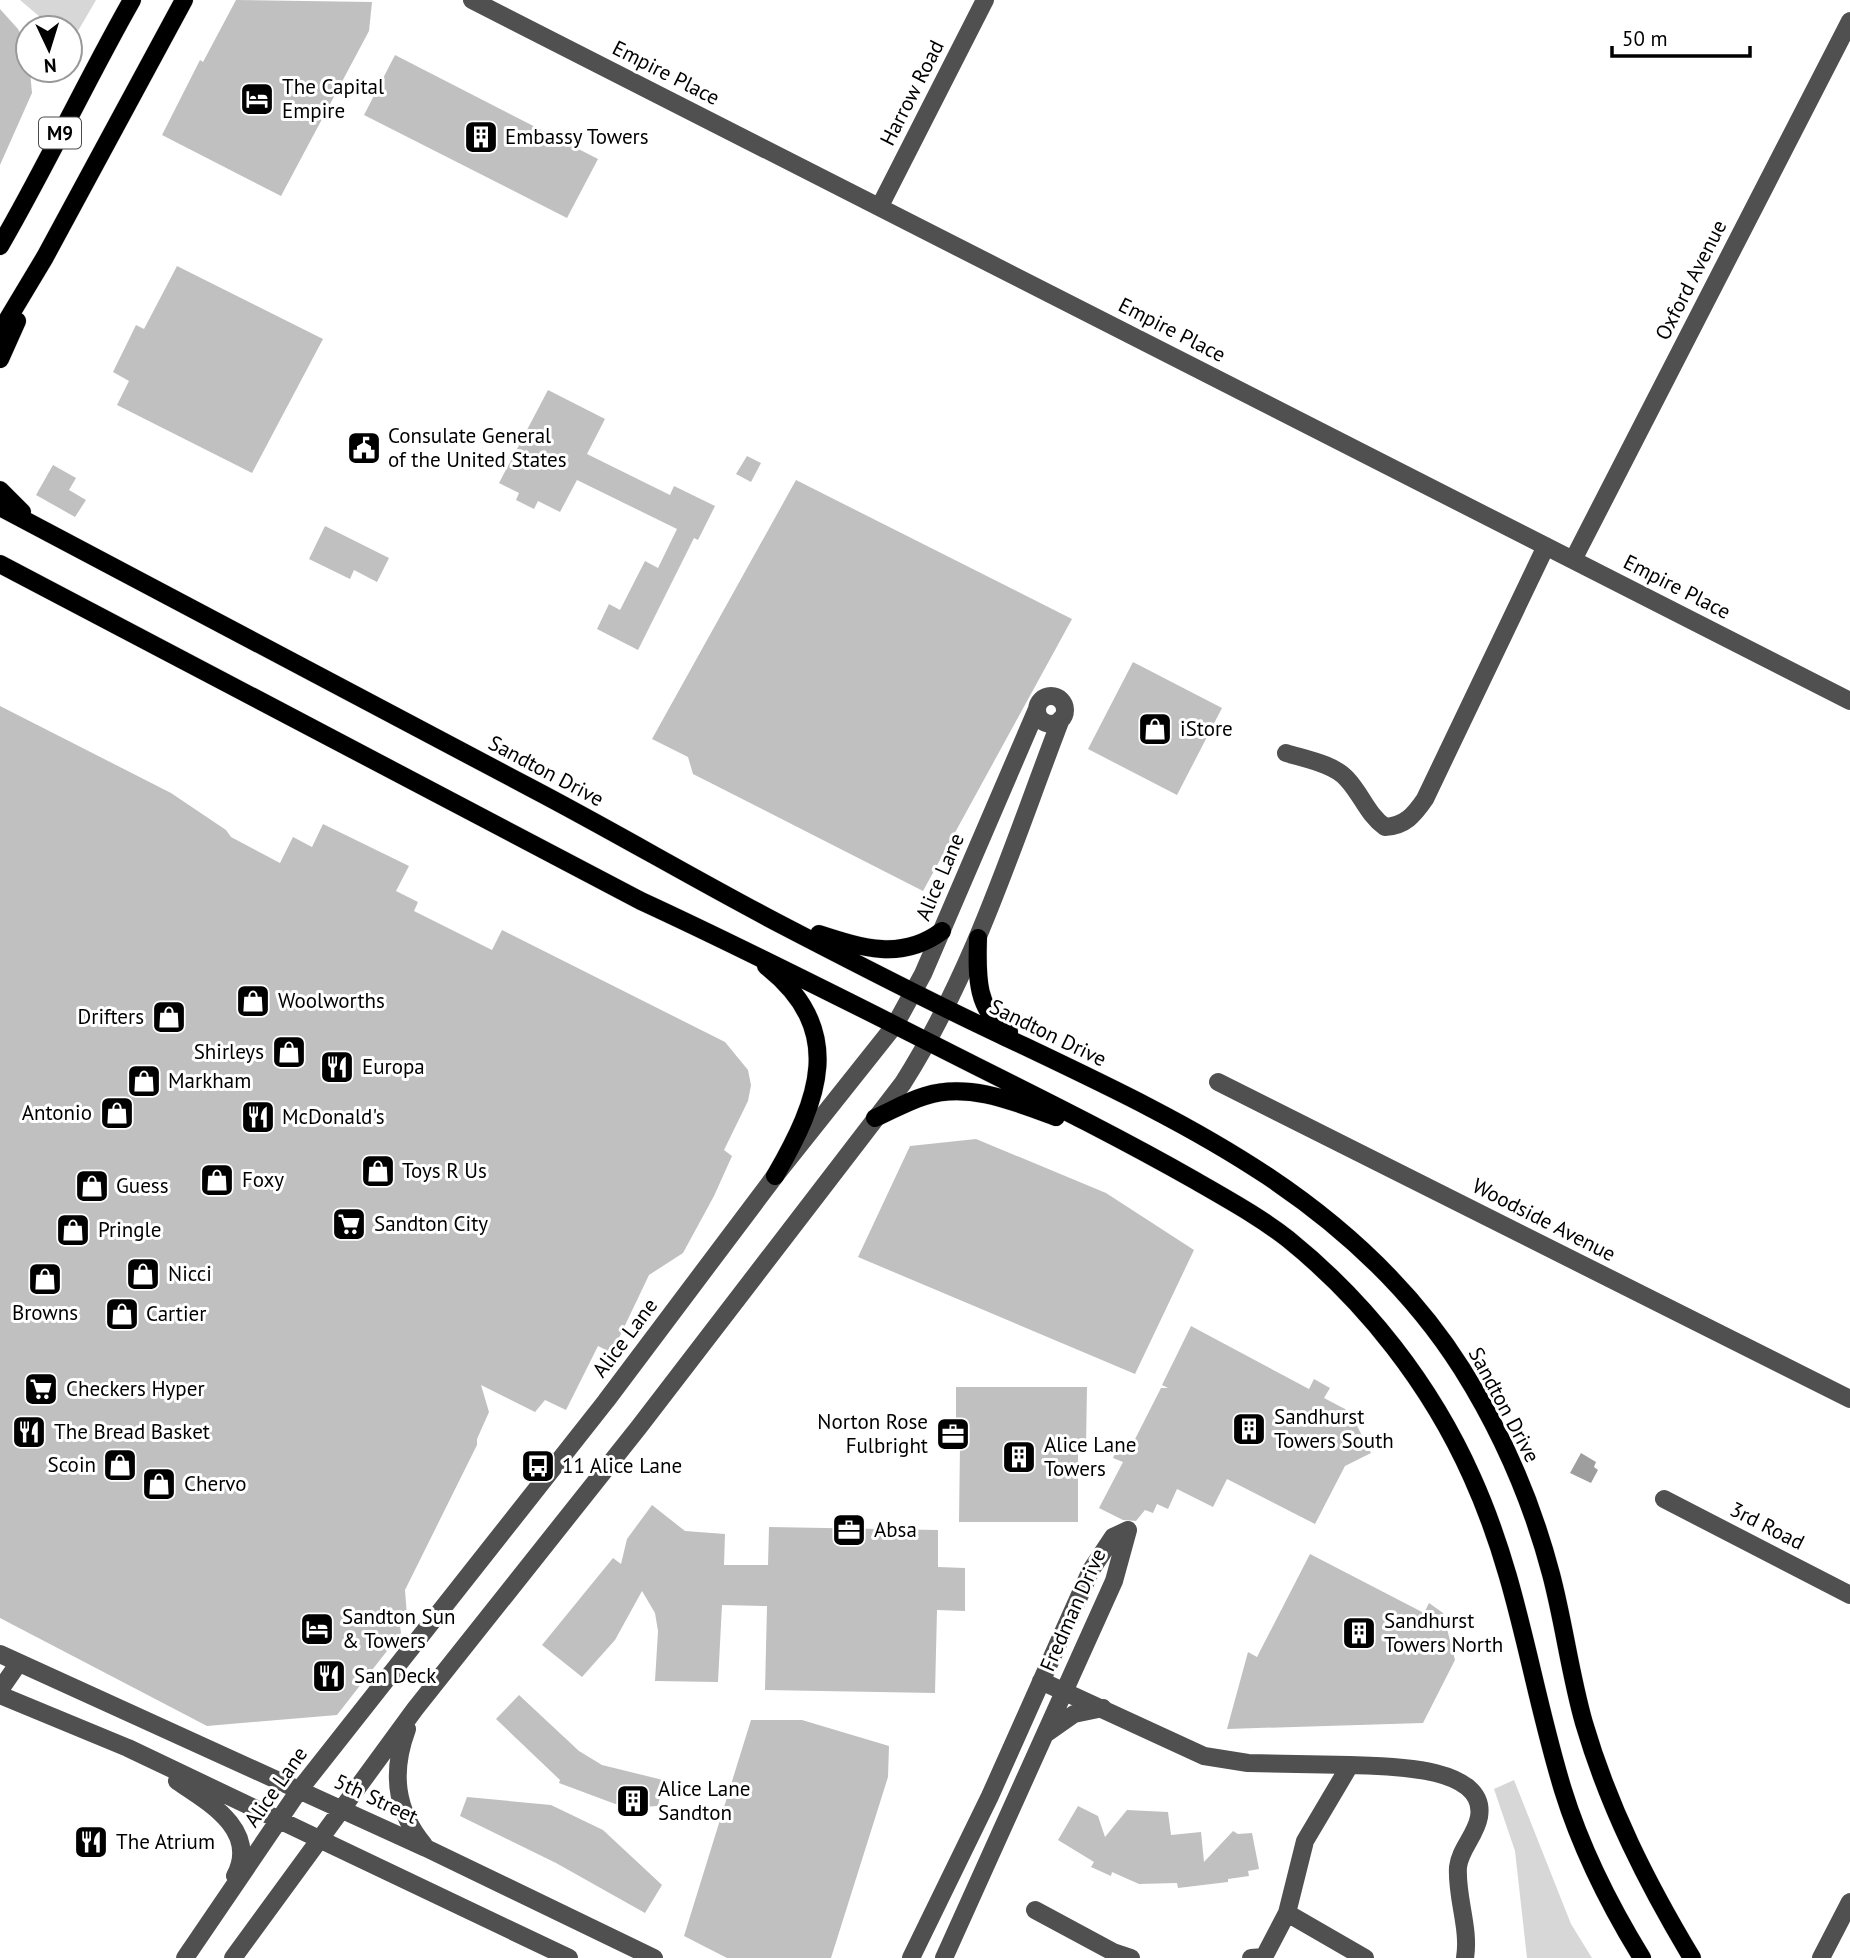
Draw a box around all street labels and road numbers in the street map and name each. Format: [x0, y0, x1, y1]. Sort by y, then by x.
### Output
street label: Empire Place [608, 34, 724, 111]
street label: Harrow Road [873, 35, 950, 150]
road number: M9 [39, 118, 81, 148]
street label: Oxford Avenue [1649, 215, 1732, 344]
street label: Empire Place [1114, 291, 1230, 368]
street label: Empire Place [1619, 548, 1735, 625]
street label: Sandton Drive [484, 729, 608, 812]
street label: Alice Lane [909, 829, 970, 925]
street label: Sandton Drive [985, 993, 1111, 1072]
street label: Woodside Avenue [1468, 1172, 1620, 1267]
street label: Alice Lane [586, 1293, 663, 1383]
street label: Sandton Drive [1463, 1343, 1546, 1467]
street label: 3rd Road [1725, 1495, 1809, 1556]
street label: Fredman Drive [1033, 1544, 1112, 1675]
street label: Alice Lane [238, 1741, 313, 1832]
street label: 5th Street [330, 1767, 422, 1830]

